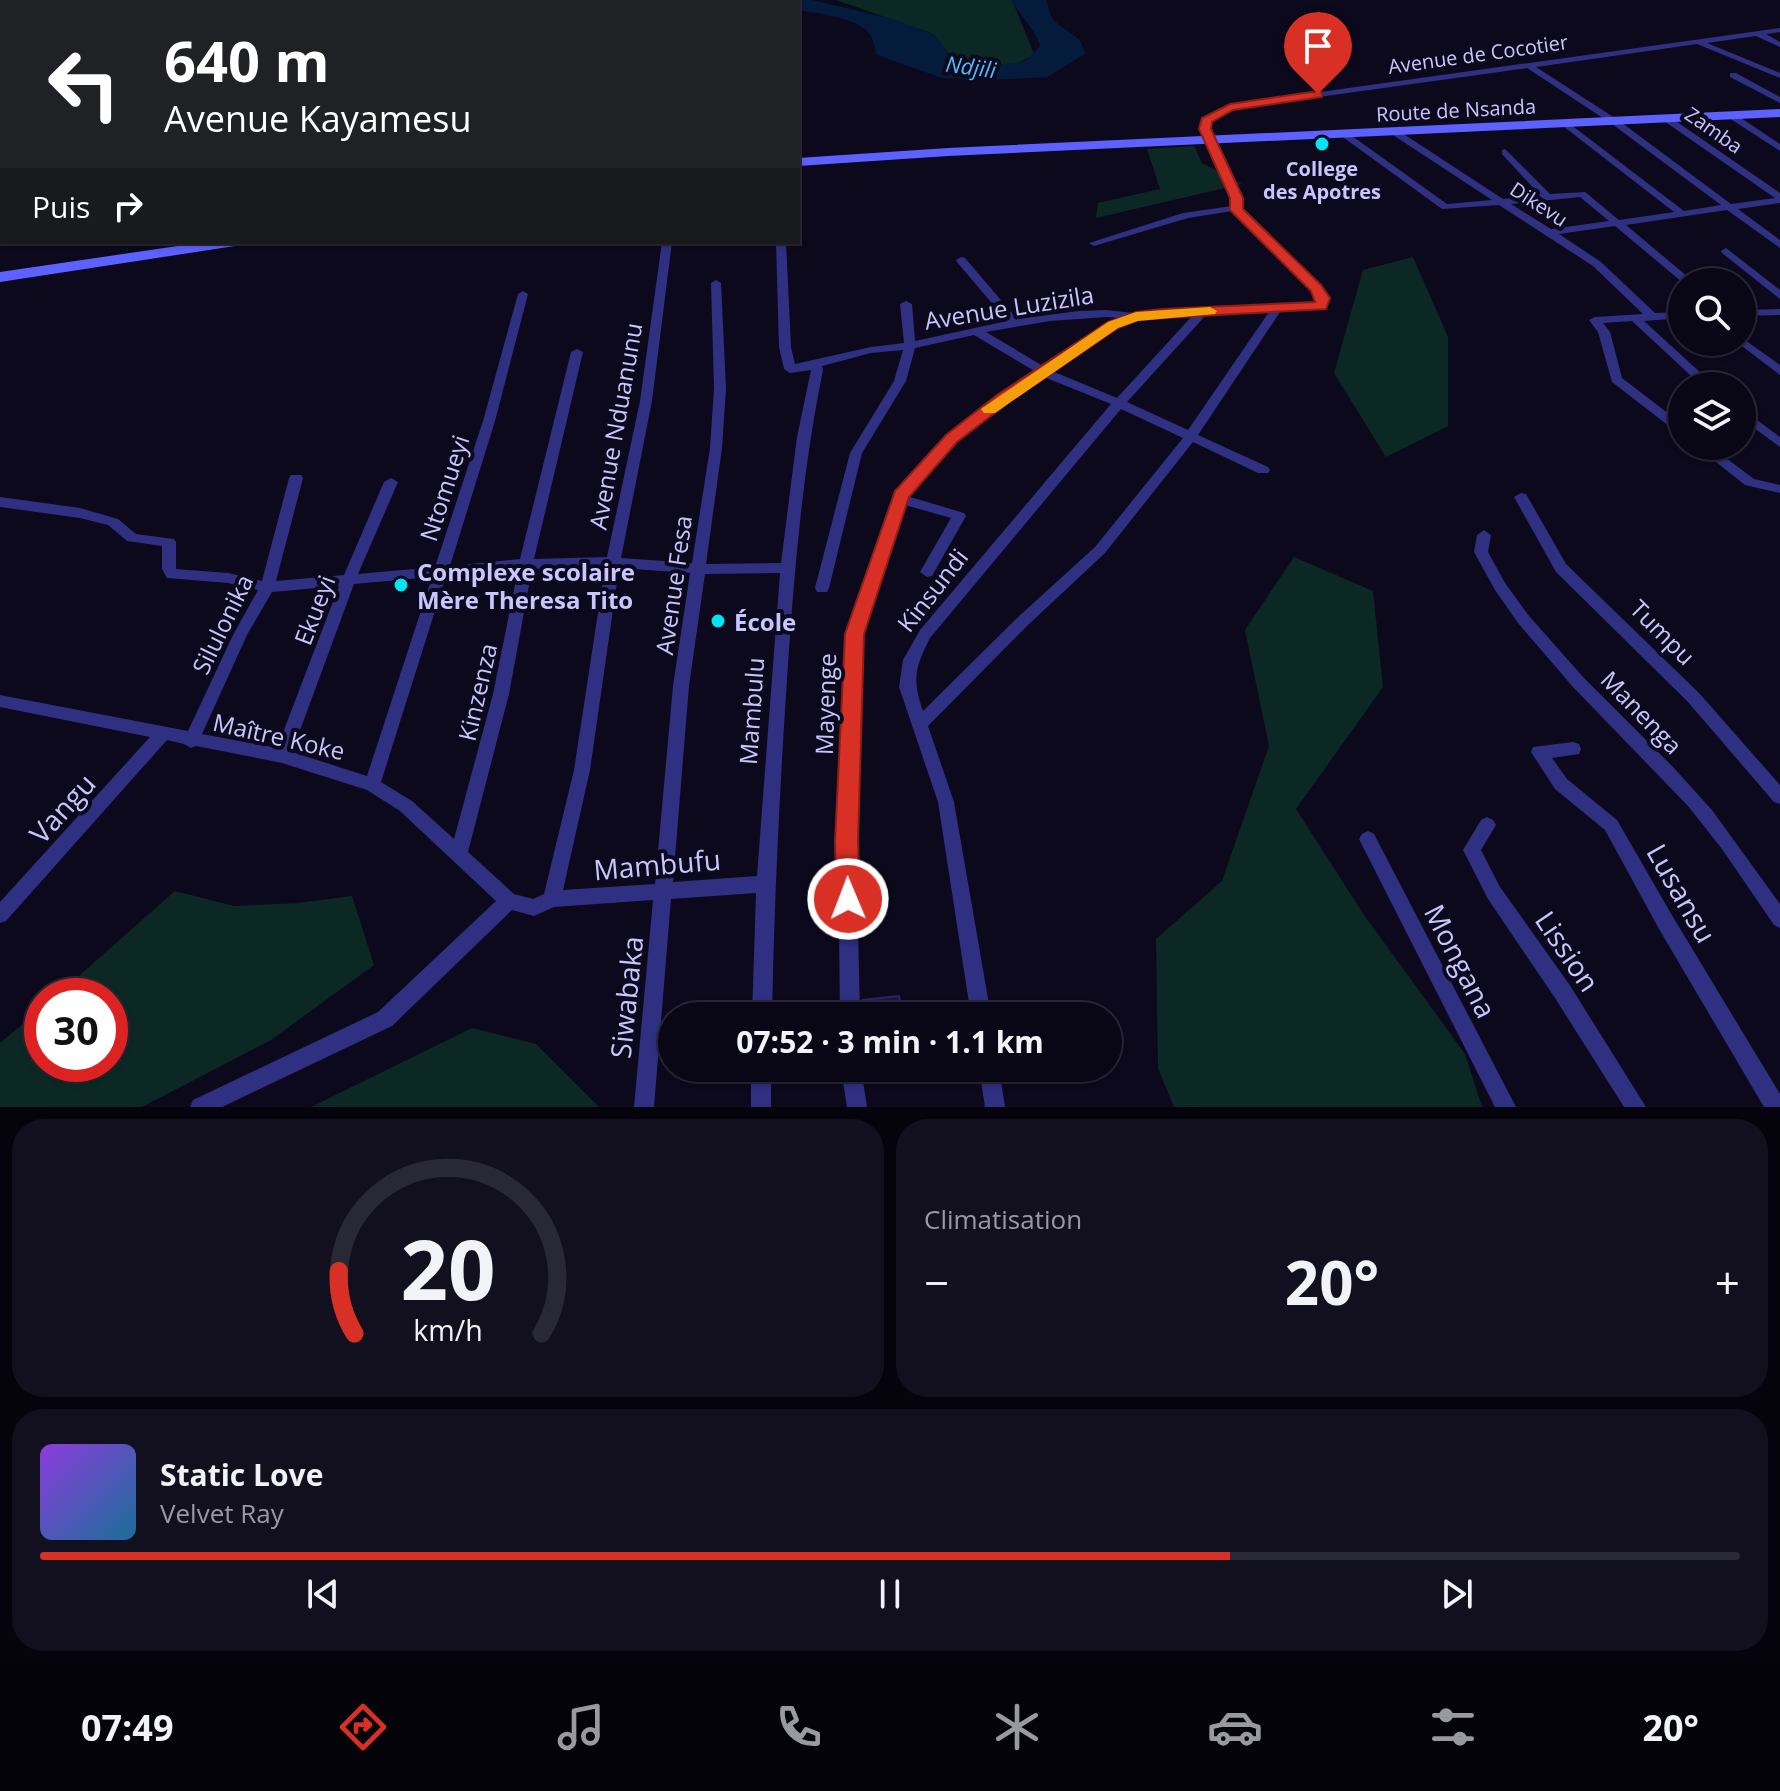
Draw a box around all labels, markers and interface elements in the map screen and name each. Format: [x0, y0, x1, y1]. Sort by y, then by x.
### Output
pin [1284, 12, 1352, 94]
text: 640 m [164, 22, 330, 98]
icon: arrive [1296, 24, 1340, 68]
street label: Avenue de Cocotier [1386, 28, 1570, 80]
icon: left [32, 32, 136, 136]
water label: Ndjili [944, 48, 998, 84]
street label: Route de Nsanda [1375, 92, 1537, 128]
text: Avenue Kayamesu [164, 94, 472, 143]
street label: Zamba [1680, 100, 1748, 160]
marker: College des Apotres [1313, 135, 1331, 153]
place label: College des Apotres [1263, 155, 1381, 205]
street label: Dikevu [1505, 175, 1573, 233]
icon: right [106, 184, 150, 228]
text: Puis [32, 186, 90, 227]
map controls [1668, 268, 1756, 460]
button: search [1668, 268, 1756, 356]
street label: Avenue Luzizila [922, 277, 1096, 337]
street label: Avenue Nduanunu [581, 320, 649, 532]
button: layers [1668, 372, 1756, 460]
street label: Ntomueyi [411, 431, 477, 545]
street label: Avenue Fesa [647, 513, 699, 657]
street label: Kinsundi [889, 542, 975, 638]
place label: Complexe scolaire Mère Theresa Tito [417, 555, 635, 616]
street label: Silulonika [184, 569, 260, 679]
street label: Ekueyi [286, 570, 342, 650]
marker: Complexe scolaire Mère Theresa Tito [392, 576, 410, 594]
street label: Tumpu [1623, 592, 1703, 672]
place label: École [734, 605, 796, 638]
marker: École [709, 612, 727, 630]
street label: Kinzenza [450, 640, 504, 744]
street label: Mayenge [807, 653, 843, 755]
street label: Mambulu [731, 656, 771, 766]
street label: Manenga [1594, 663, 1690, 761]
street label: Maître Koke [210, 705, 348, 767]
street label: Vangu [21, 765, 103, 851]
street label: Lusansu [1638, 837, 1726, 949]
street label: Mambufu [592, 840, 722, 888]
position arrow [806, 857, 890, 941]
street label: Mongana [1416, 898, 1506, 1024]
street label: Lission [1527, 903, 1609, 999]
street label: Siwabaka [601, 934, 651, 1060]
speed limit sign: 30 [24, 978, 128, 1082]
text: 07:52 · 3 min · 1.1 km [736, 1021, 1044, 1062]
text: Climatisation [924, 1201, 1082, 1237]
text: 20 [400, 1211, 496, 1324]
text: 20° [1285, 1241, 1379, 1323]
text: − [924, 1252, 949, 1312]
text: + [1715, 1252, 1740, 1312]
text: km/h [413, 1310, 483, 1349]
text: Static Love [160, 1454, 323, 1495]
text: Velvet Ray [160, 1495, 284, 1531]
icon: previous [301, 1572, 345, 1616]
icon: pause [868, 1572, 912, 1616]
icon: next [1435, 1572, 1479, 1616]
icon: directions [335, 1699, 391, 1755]
icon: music [553, 1699, 609, 1755]
icon: phone [771, 1699, 827, 1755]
icon: climate [989, 1699, 1045, 1755]
icon: car [1207, 1699, 1263, 1755]
icon: filters [1425, 1699, 1481, 1755]
text: 07:49 [81, 1703, 174, 1752]
text: 20° [1642, 1703, 1699, 1752]

